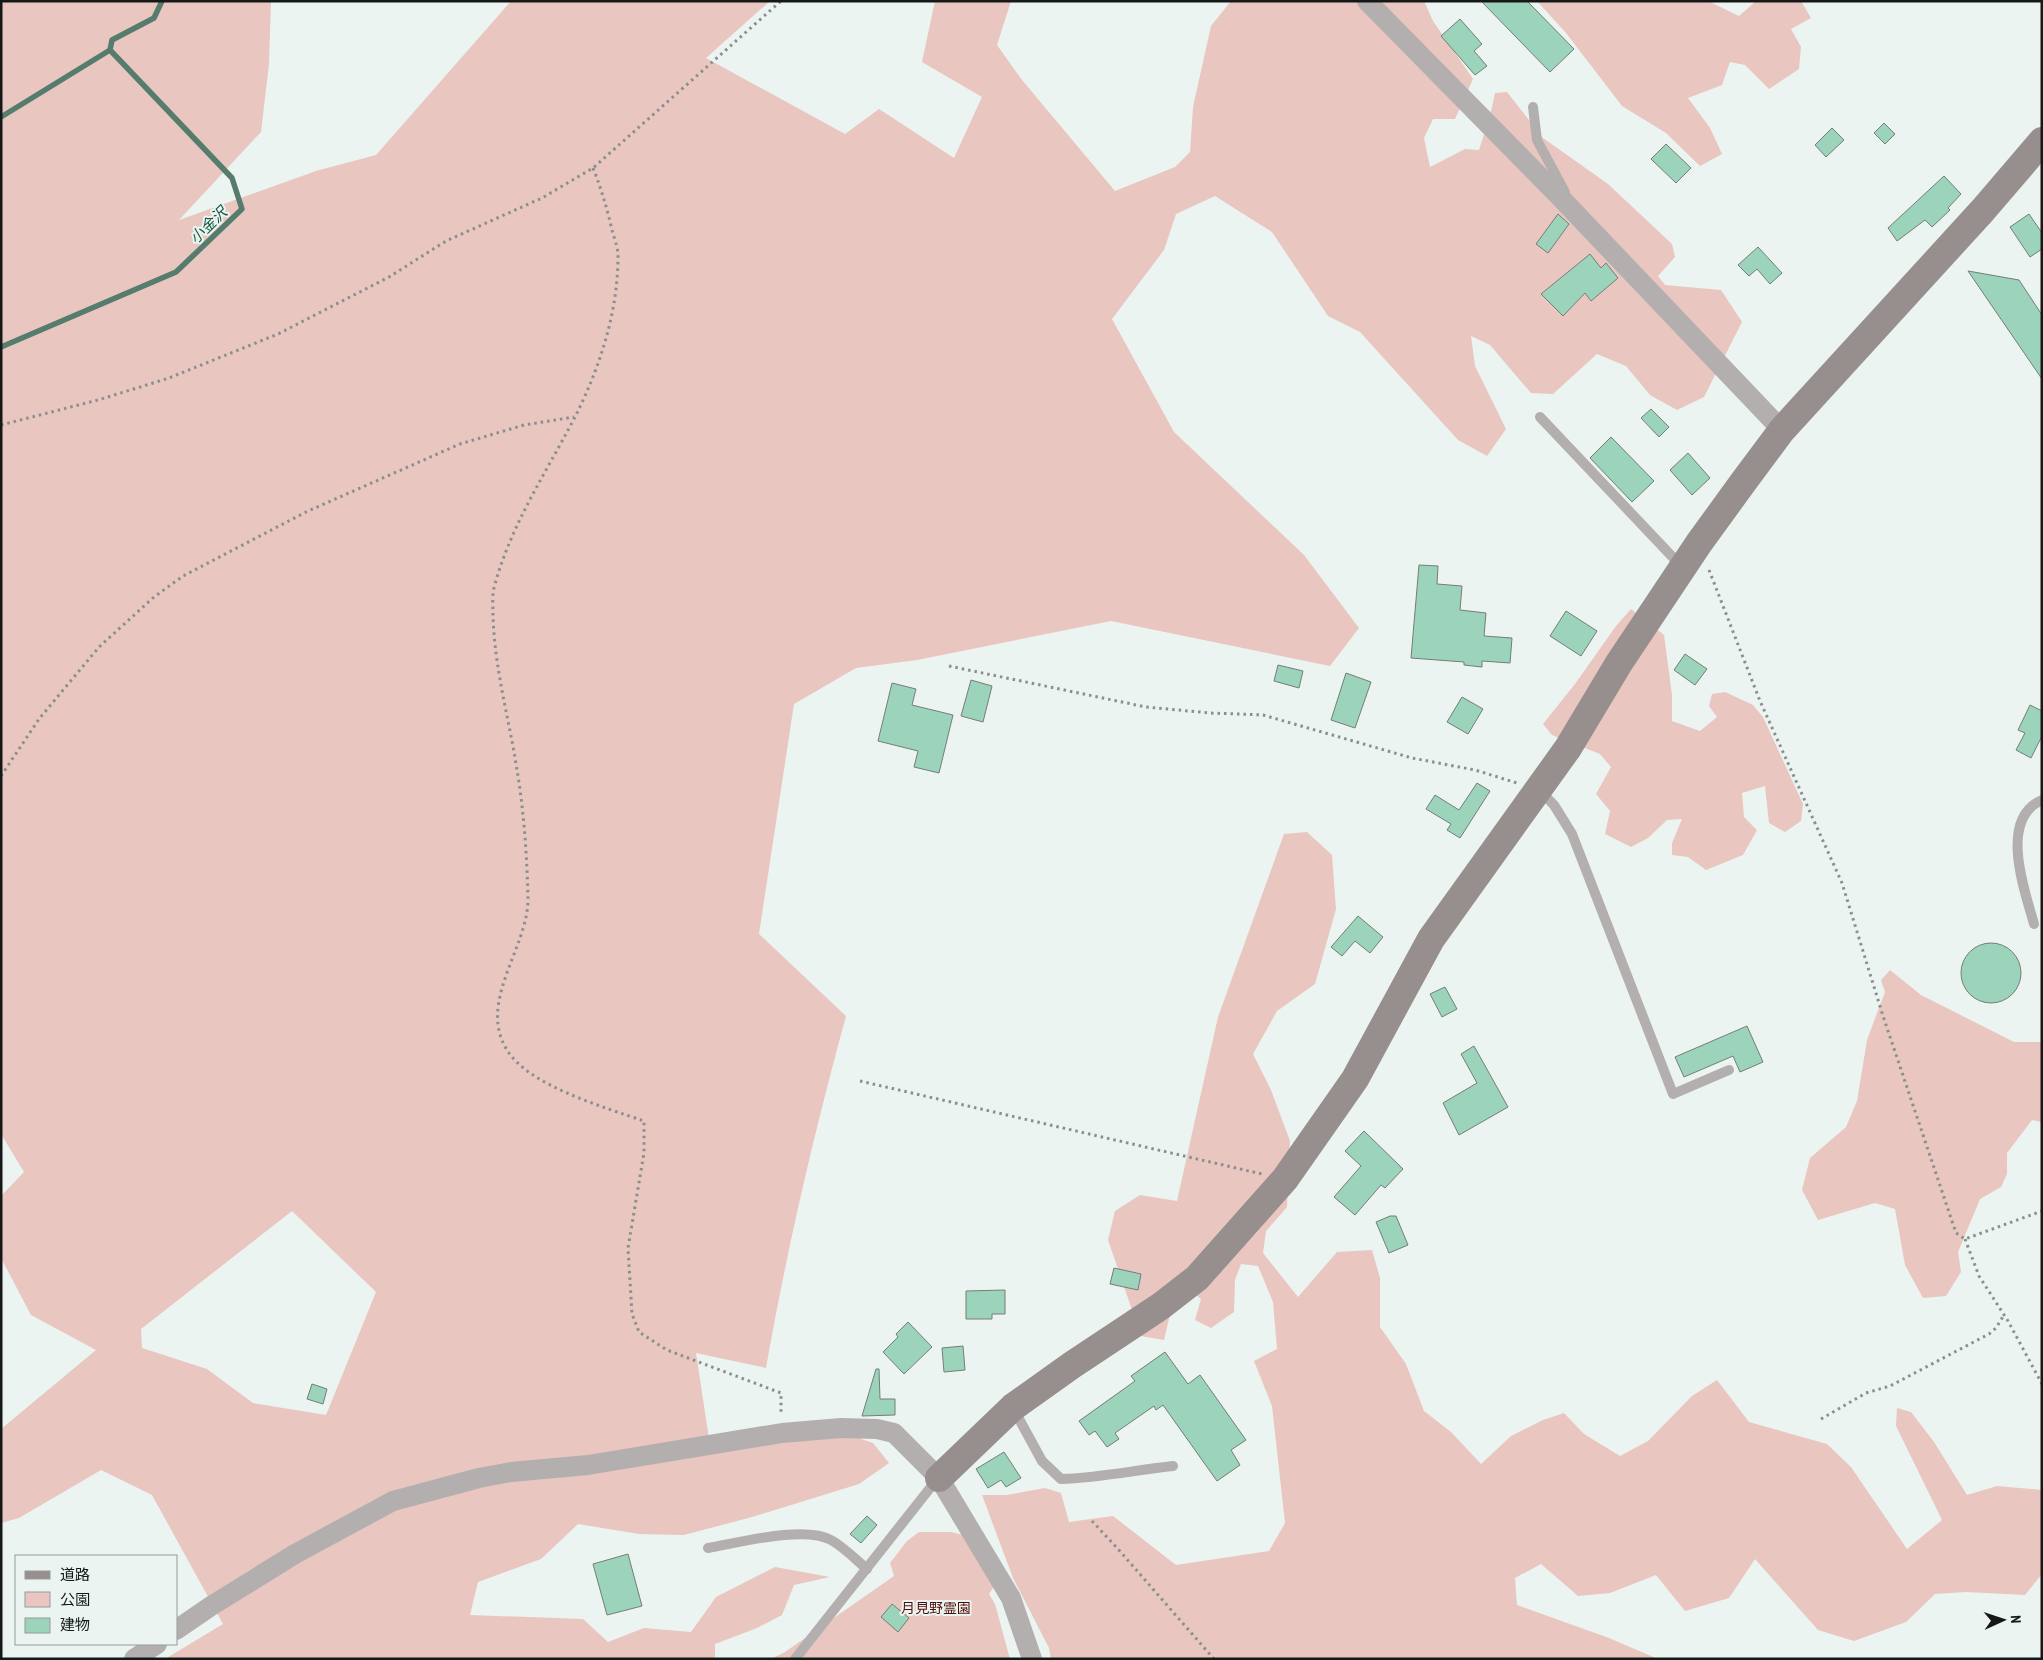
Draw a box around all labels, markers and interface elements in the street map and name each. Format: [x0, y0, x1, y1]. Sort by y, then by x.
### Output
water label: 小金沢 [185, 201, 232, 247]
legend [15, 1555, 178, 1645]
text: 道路 [60, 1565, 90, 1584]
text: 公園 [60, 1590, 90, 1609]
north arrow [1978, 1595, 2028, 1645]
park label: 月見野霊園 [901, 1599, 971, 1617]
text: 建物 [60, 1615, 90, 1634]
text: N [2007, 1615, 2025, 1624]

